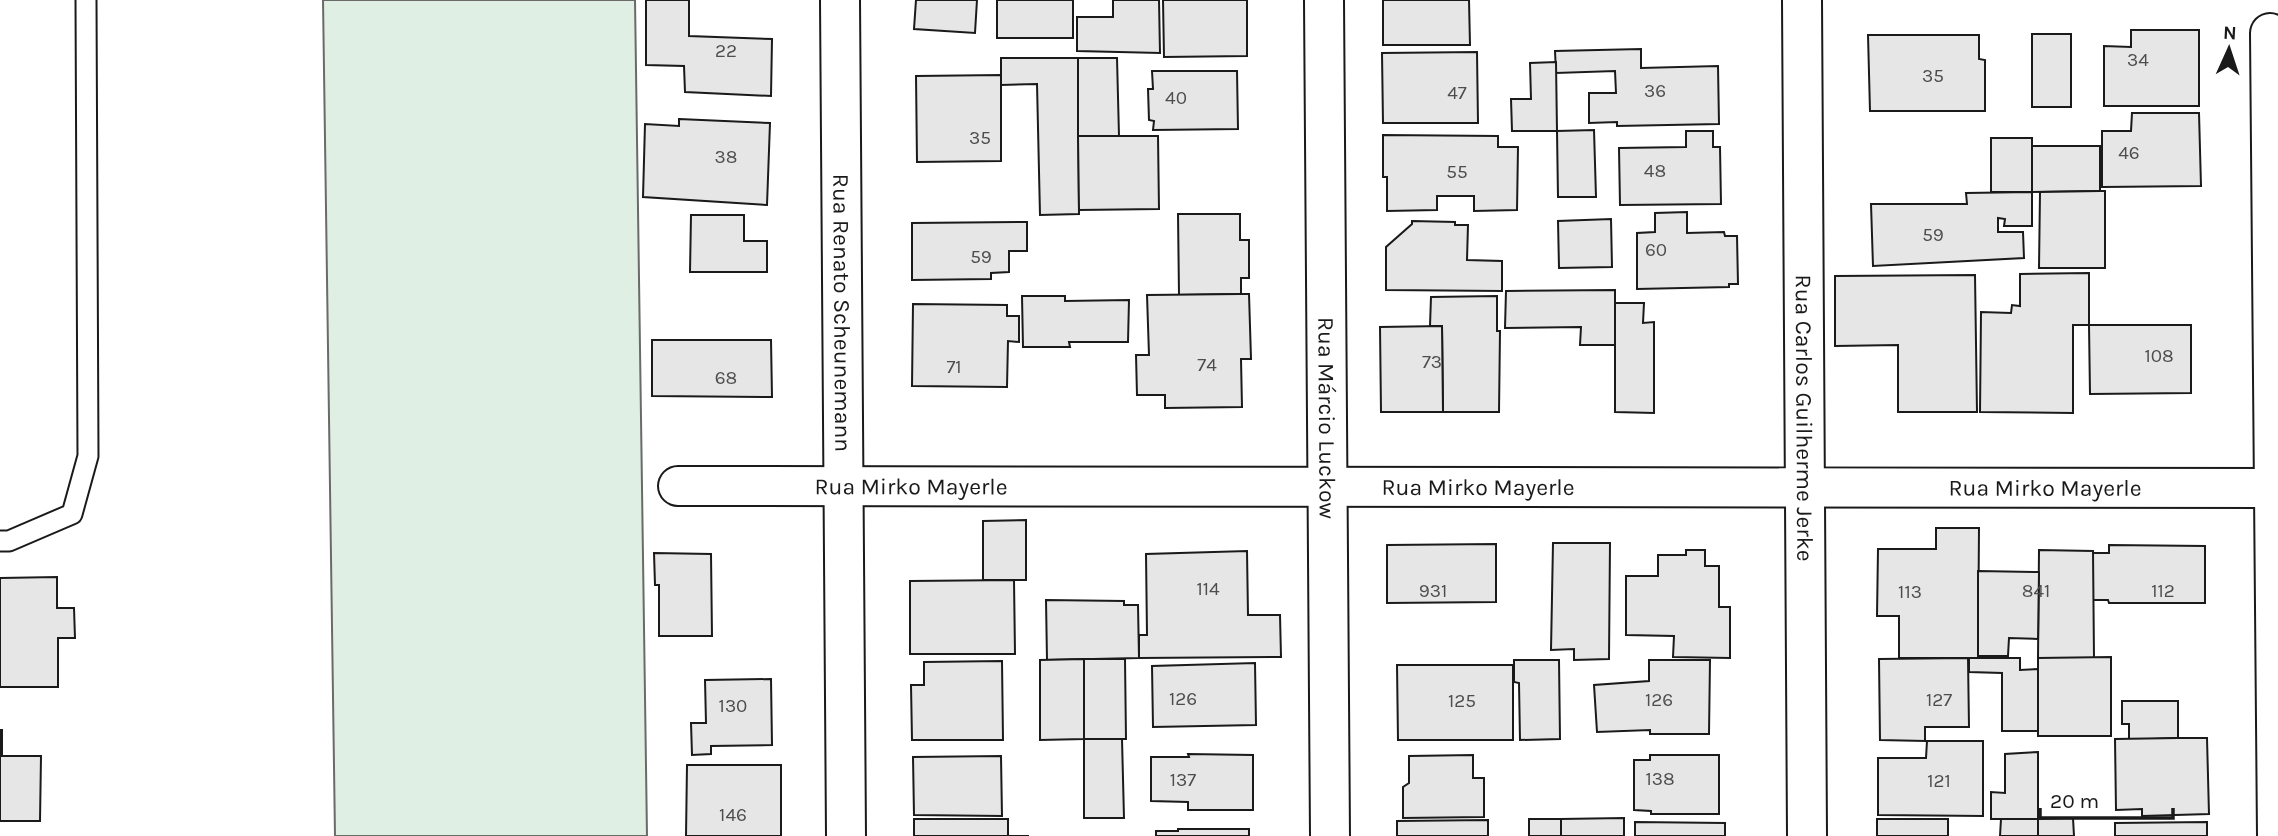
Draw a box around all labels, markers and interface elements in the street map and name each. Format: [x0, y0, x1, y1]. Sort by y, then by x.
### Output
north arrow [2194, 14, 2264, 84]
text: N [2222, 22, 2237, 44]
house number: 22 [715, 40, 737, 62]
house number: 34 [2127, 49, 2149, 71]
house number: 35 [1922, 65, 1944, 87]
house number: 36 [1644, 80, 1666, 102]
house number: 47 [1447, 82, 1467, 104]
house number: 40 [1165, 87, 1187, 109]
house number: 35 [969, 127, 991, 149]
house number: 46 [2118, 142, 2140, 164]
house number: 38 [715, 146, 737, 168]
house number: 48 [1644, 160, 1666, 182]
house number: 55 [1446, 161, 1468, 183]
street label: Rua Renato Scheunemann [827, 174, 856, 452]
house number: 59 [1922, 224, 1944, 246]
house number: 60 [1645, 239, 1667, 261]
house number: 59 [970, 246, 992, 268]
street label: Rua Carlos Guilherme Jerke [1790, 274, 1818, 562]
street label: Rua Márcio Luckow [1312, 317, 1341, 520]
house number: 108 [2144, 345, 2174, 367]
house number: 73 [1422, 351, 1442, 373]
house number: 74 [1197, 354, 1217, 376]
house number: 71 [946, 356, 962, 378]
house number: 68 [715, 367, 737, 389]
street label: Rua Mirko Mayerle [814, 473, 1008, 500]
street label: Rua Mirko Mayerle [1381, 474, 1575, 501]
street label: Rua Mirko Mayerle [1948, 475, 2142, 502]
house number: 114 [1196, 578, 1220, 600]
house number: 931 [1419, 580, 1447, 602]
house number: 841 [2022, 580, 2050, 602]
house number: 112 [2151, 580, 2175, 602]
house number: 113 [1898, 581, 1922, 603]
house number: 126 [1169, 688, 1197, 710]
house number: 126 [1645, 689, 1673, 711]
house number: 127 [1926, 689, 1952, 711]
house number: 125 [1448, 690, 1476, 712]
house number: 130 [719, 695, 747, 717]
house number: 138 [1645, 768, 1675, 790]
house number: 137 [1170, 769, 1196, 791]
house number: 121 [1927, 770, 1951, 792]
scale bar [2040, 776, 2173, 820]
text: 20 m [2050, 789, 2099, 813]
house number: 146 [719, 804, 747, 826]

